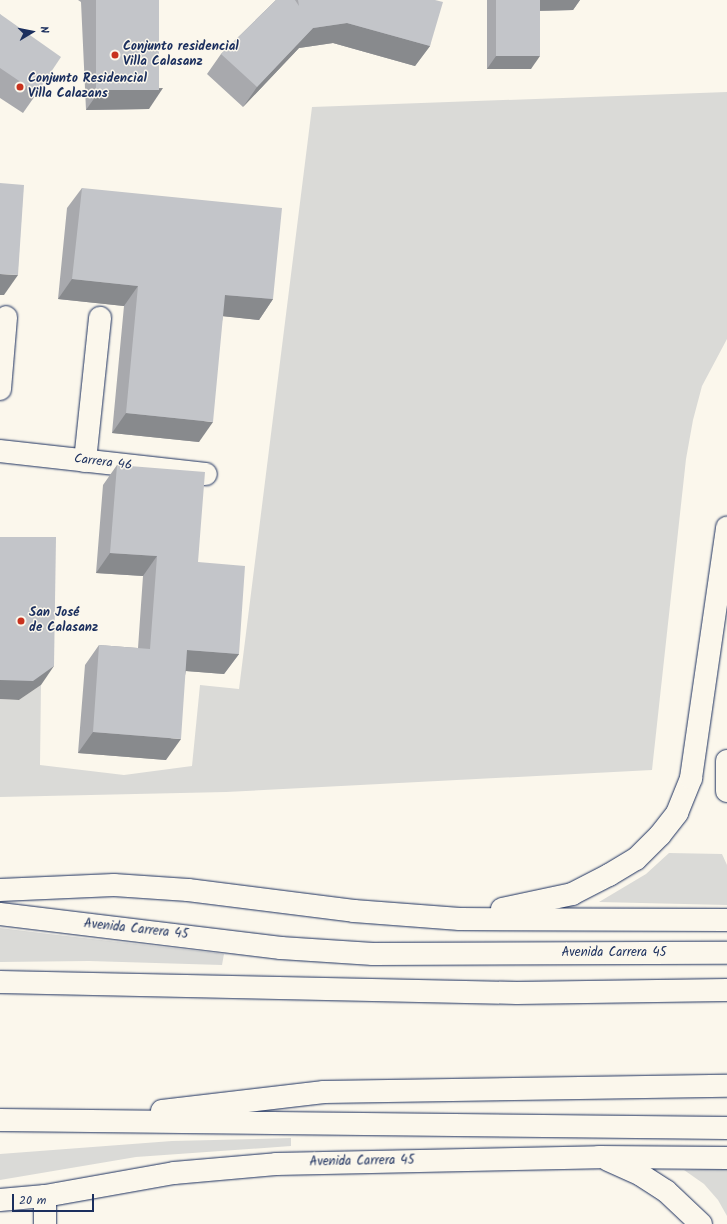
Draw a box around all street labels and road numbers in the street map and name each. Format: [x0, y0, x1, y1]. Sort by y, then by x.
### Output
street label: Carrera 46 [73, 452, 133, 474]
street label: Avenida Carrera 45 [83, 917, 189, 943]
street label: Avenida Carrera 45 [561, 945, 667, 961]
street label: Avenida Carrera 45 [309, 1153, 415, 1171]

